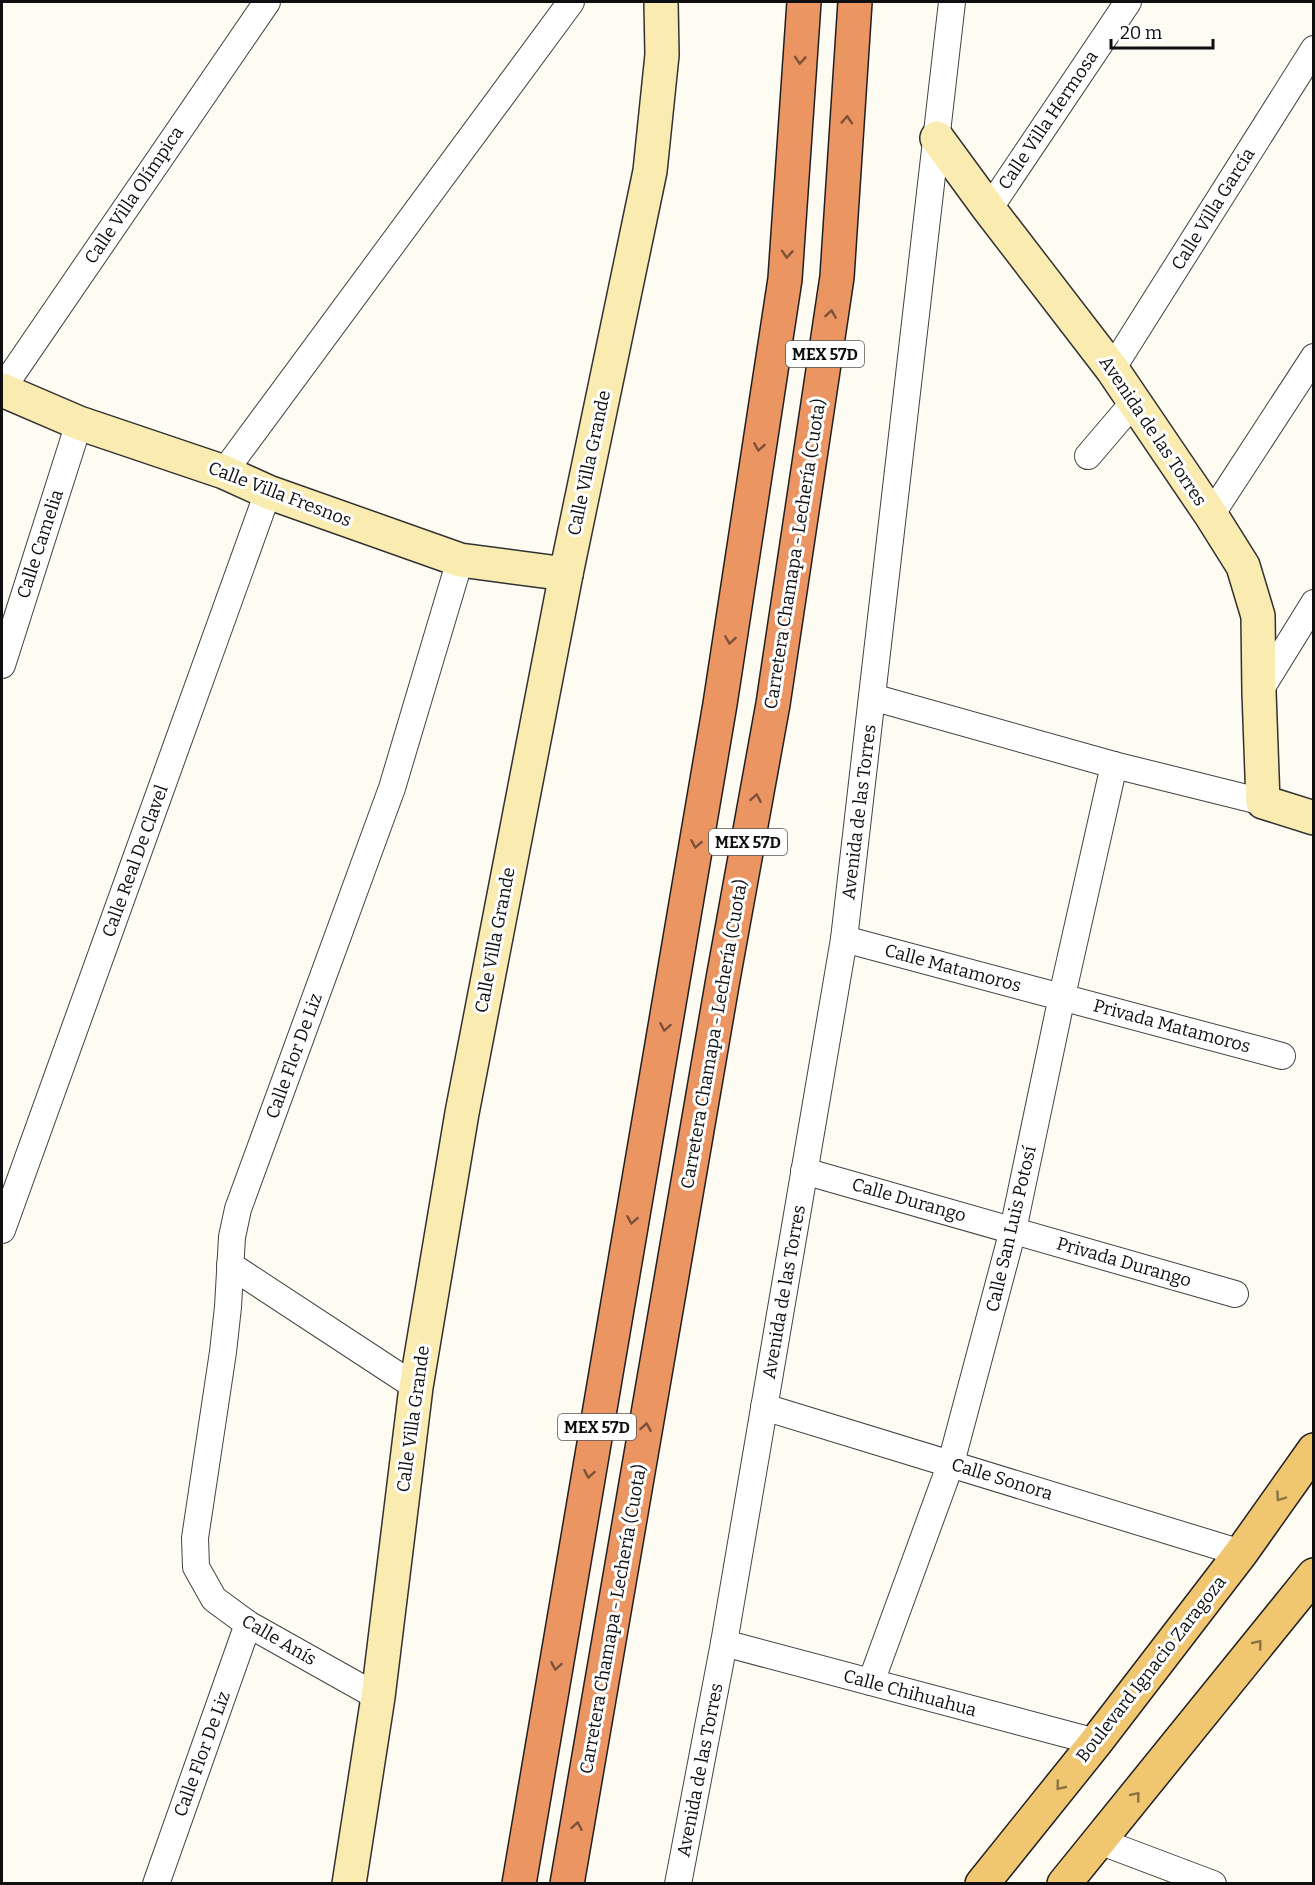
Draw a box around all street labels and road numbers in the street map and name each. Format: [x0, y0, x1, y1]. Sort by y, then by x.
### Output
street label: Calle Villa Hermosa [993, 46, 1103, 194]
street label: Calle Villa Olímpica [80, 122, 188, 268]
street label: Calle Villa García [1167, 144, 1259, 274]
road number: MEX 57D [786, 341, 864, 367]
street label: Avenida de las Torres [1095, 352, 1211, 510]
street label: Calle Villa Grande [563, 388, 615, 538]
street label: Carretera Chamapa - Lechería (Cuota) [760, 397, 830, 711]
street label: Calle Villa Fresnos [205, 457, 355, 531]
street label: Calle Camelia [12, 487, 68, 601]
street label: Avenida de las Torres [837, 723, 881, 901]
street label: Calle Real De Clavel [97, 782, 173, 940]
road number: MEX 57D [709, 829, 787, 855]
street label: Calle Villa Grande [470, 865, 520, 1015]
street label: Carretera Chamapa - Lechería (Cuota) [676, 877, 752, 1191]
street label: Calle Matamoros [882, 939, 1024, 997]
street label: Calle Flor De Liz [261, 990, 327, 1122]
street label: Privada Matamoros [1091, 994, 1253, 1058]
street label: Calle San Luis Potosí [981, 1143, 1041, 1314]
street label: Calle Durango [849, 1173, 969, 1227]
street label: Avenida de las Torres [758, 1203, 810, 1381]
street label: Privada Durango [1054, 1232, 1194, 1292]
street label: Calle Villa Grande [392, 1344, 434, 1494]
road number: MEX 57D [558, 1414, 636, 1440]
street label: Calle Sonora [949, 1453, 1055, 1505]
street label: Carretera Chamapa - Lechería (Cuota) [575, 1462, 651, 1776]
street label: Boulevard Ignacio Zaragoza [1071, 1571, 1231, 1767]
street label: Calle Anís [238, 1610, 320, 1670]
street label: Calle Chihuahua [841, 1665, 979, 1721]
street label: Avenida de las Torres [672, 1681, 728, 1859]
street label: Calle Flor De Liz [169, 1688, 235, 1820]

